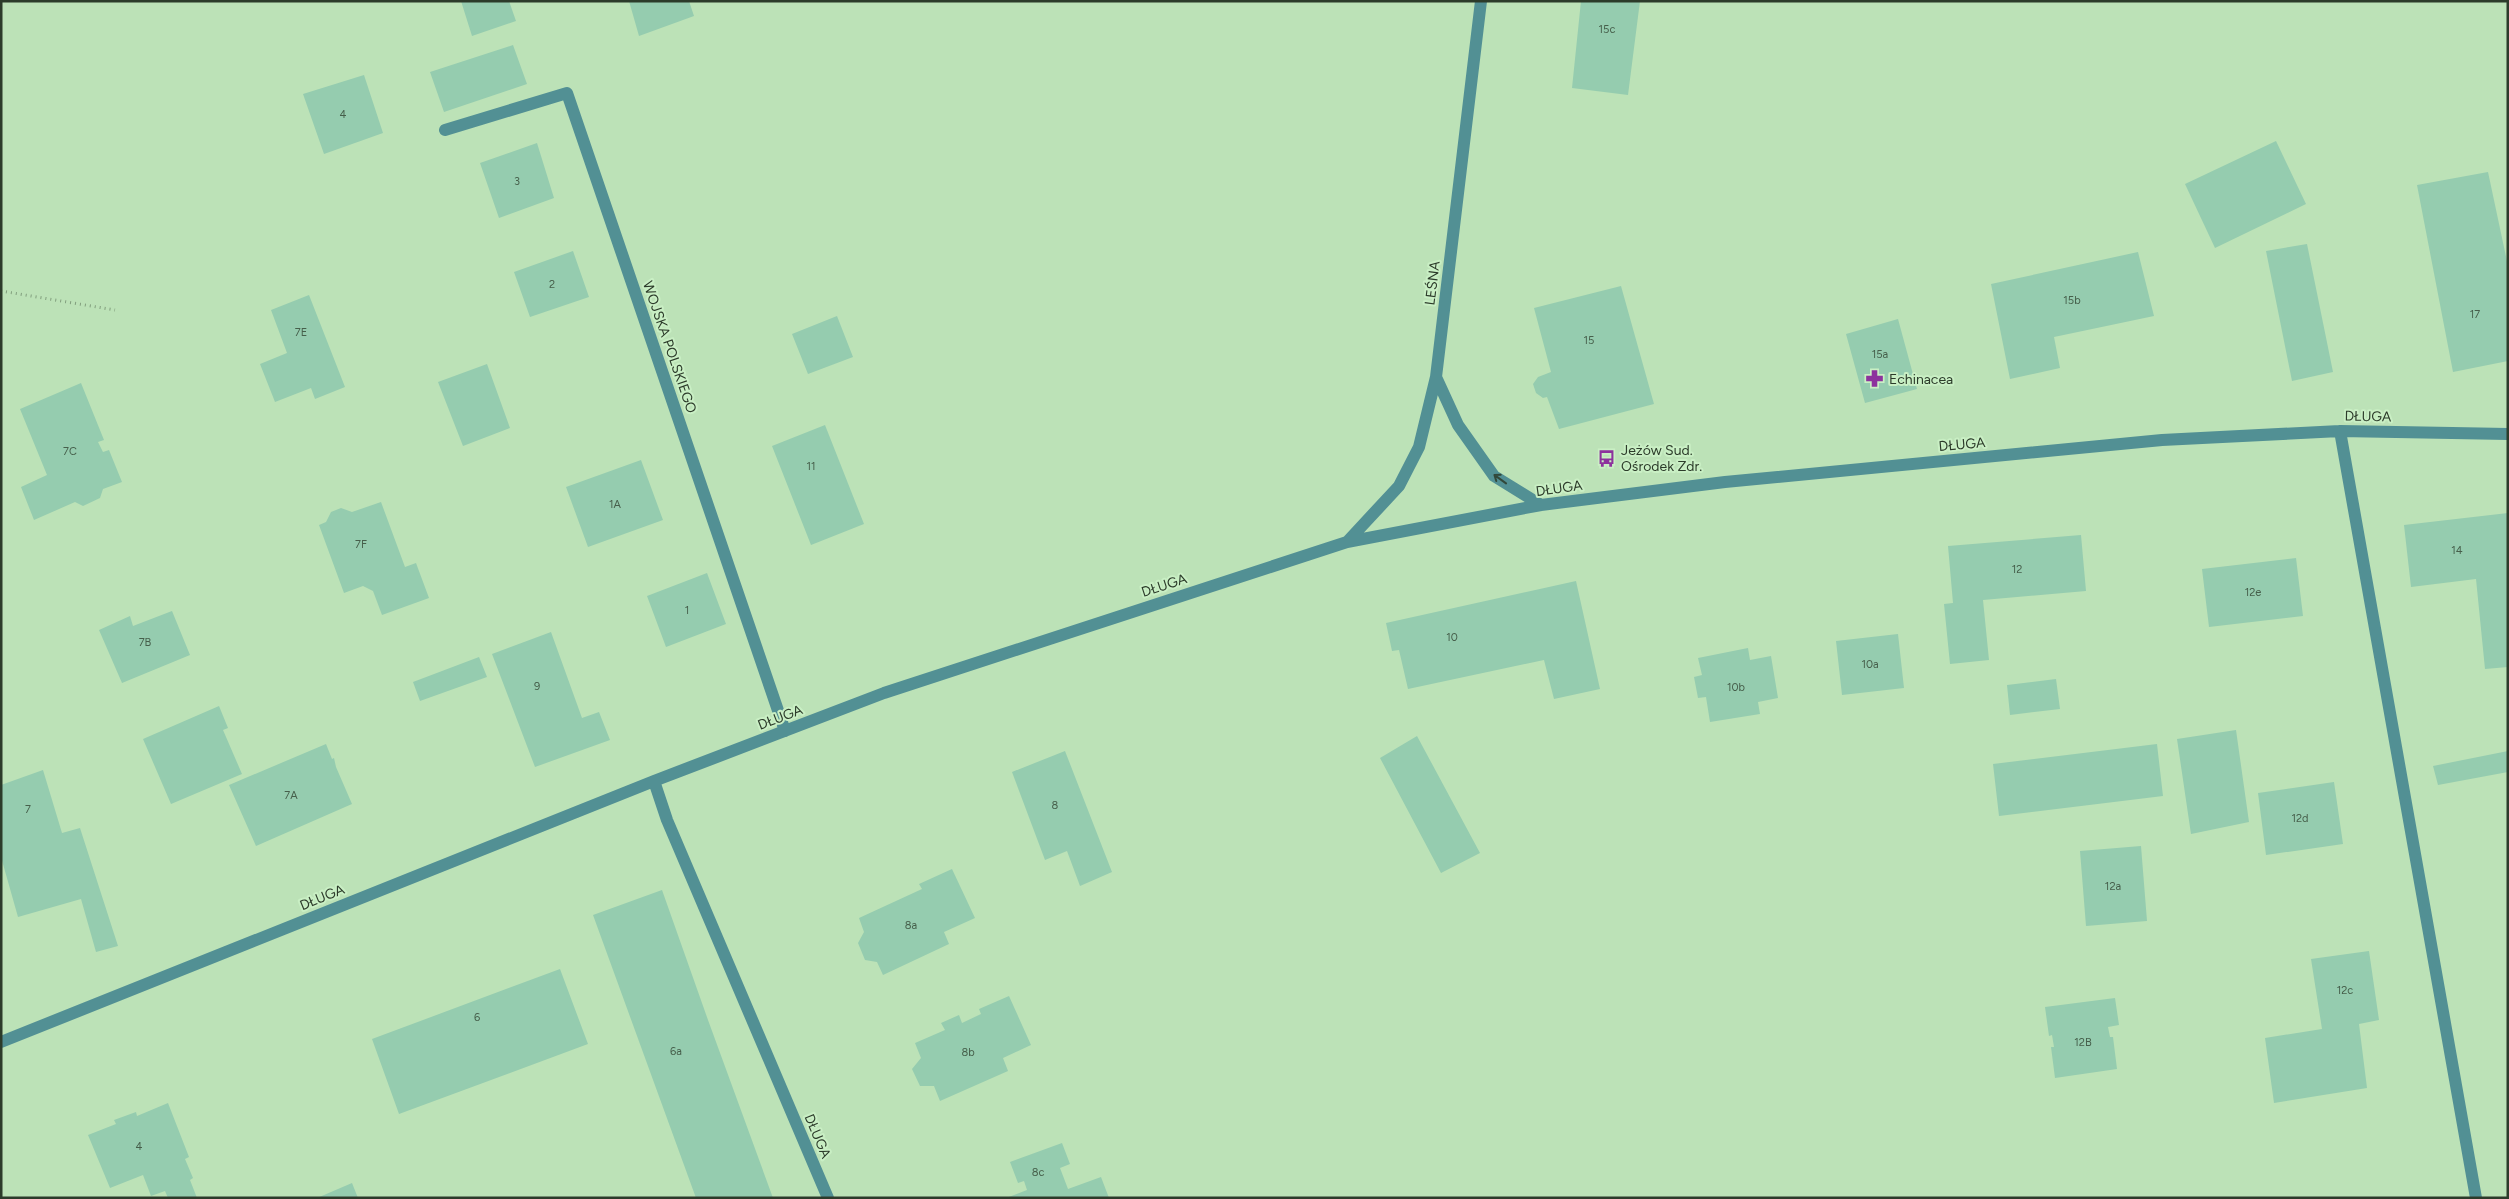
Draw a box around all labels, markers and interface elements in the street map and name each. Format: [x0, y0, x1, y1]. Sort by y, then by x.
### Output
house number: 15c [1599, 23, 1615, 36]
house number: 4 [340, 108, 347, 121]
house number: 3 [514, 175, 520, 188]
street label: LEŚNA [1421, 259, 1444, 306]
house number: 2 [549, 278, 555, 291]
street label: WOJSKA POLSKIEGO [639, 279, 700, 416]
house number: 15b [2063, 294, 2081, 307]
house number: 17 [2470, 308, 2480, 321]
house number: 7E [295, 326, 307, 339]
house number: 15 [1584, 334, 1594, 347]
house number: 15a [1872, 348, 1888, 361]
pharmacy icon: Echinacea [1865, 369, 1885, 389]
place label: Echinacea [1889, 371, 1953, 388]
street label: DŁUGA [2344, 408, 2392, 425]
street label: DŁUGA [1938, 434, 1987, 455]
place label: Jeżów Sud. Ośrodek Zdr. [1621, 442, 1702, 475]
house number: 7C [63, 445, 77, 458]
bus stop icon: Jeżów Sud. Ośrodek Zdr. [1597, 448, 1617, 468]
house number: 11 [806, 460, 816, 473]
one-way arrow [1493, 474, 1507, 484]
street label: DŁUGA [1535, 477, 1584, 500]
house number: 1A [609, 498, 622, 511]
house number: 7F [355, 538, 367, 551]
house number: 14 [2451, 544, 2463, 557]
house number: 12 [2012, 563, 2022, 576]
street label: DŁUGA [1139, 570, 1190, 601]
house number: 12e [2245, 586, 2261, 599]
house number: 1 [685, 604, 689, 617]
house number: 10 [1446, 631, 1458, 644]
house number: 7B [139, 636, 152, 649]
house number: 10a [1861, 658, 1879, 671]
house number: 9 [534, 680, 540, 693]
house number: 10b [1727, 681, 1745, 694]
street label: DŁUGA [755, 701, 806, 734]
house number: 7A [284, 789, 298, 802]
house number: 8 [1052, 799, 1059, 812]
house number: 7 [25, 803, 31, 816]
house number: 12d [2291, 812, 2309, 825]
house number: 12a [2105, 880, 2121, 893]
street label: DŁUGA [297, 881, 348, 914]
house number: 8a [905, 919, 917, 932]
house number: 12c [2337, 984, 2353, 997]
house number: 6 [474, 1011, 480, 1024]
house number: 12B [2074, 1036, 2092, 1049]
house number: 6a [670, 1045, 682, 1058]
house number: 8b [961, 1046, 975, 1059]
street label: DŁUGA [801, 1111, 835, 1162]
house number: 4 [136, 1140, 143, 1153]
house number: 8c [1032, 1166, 1044, 1179]

